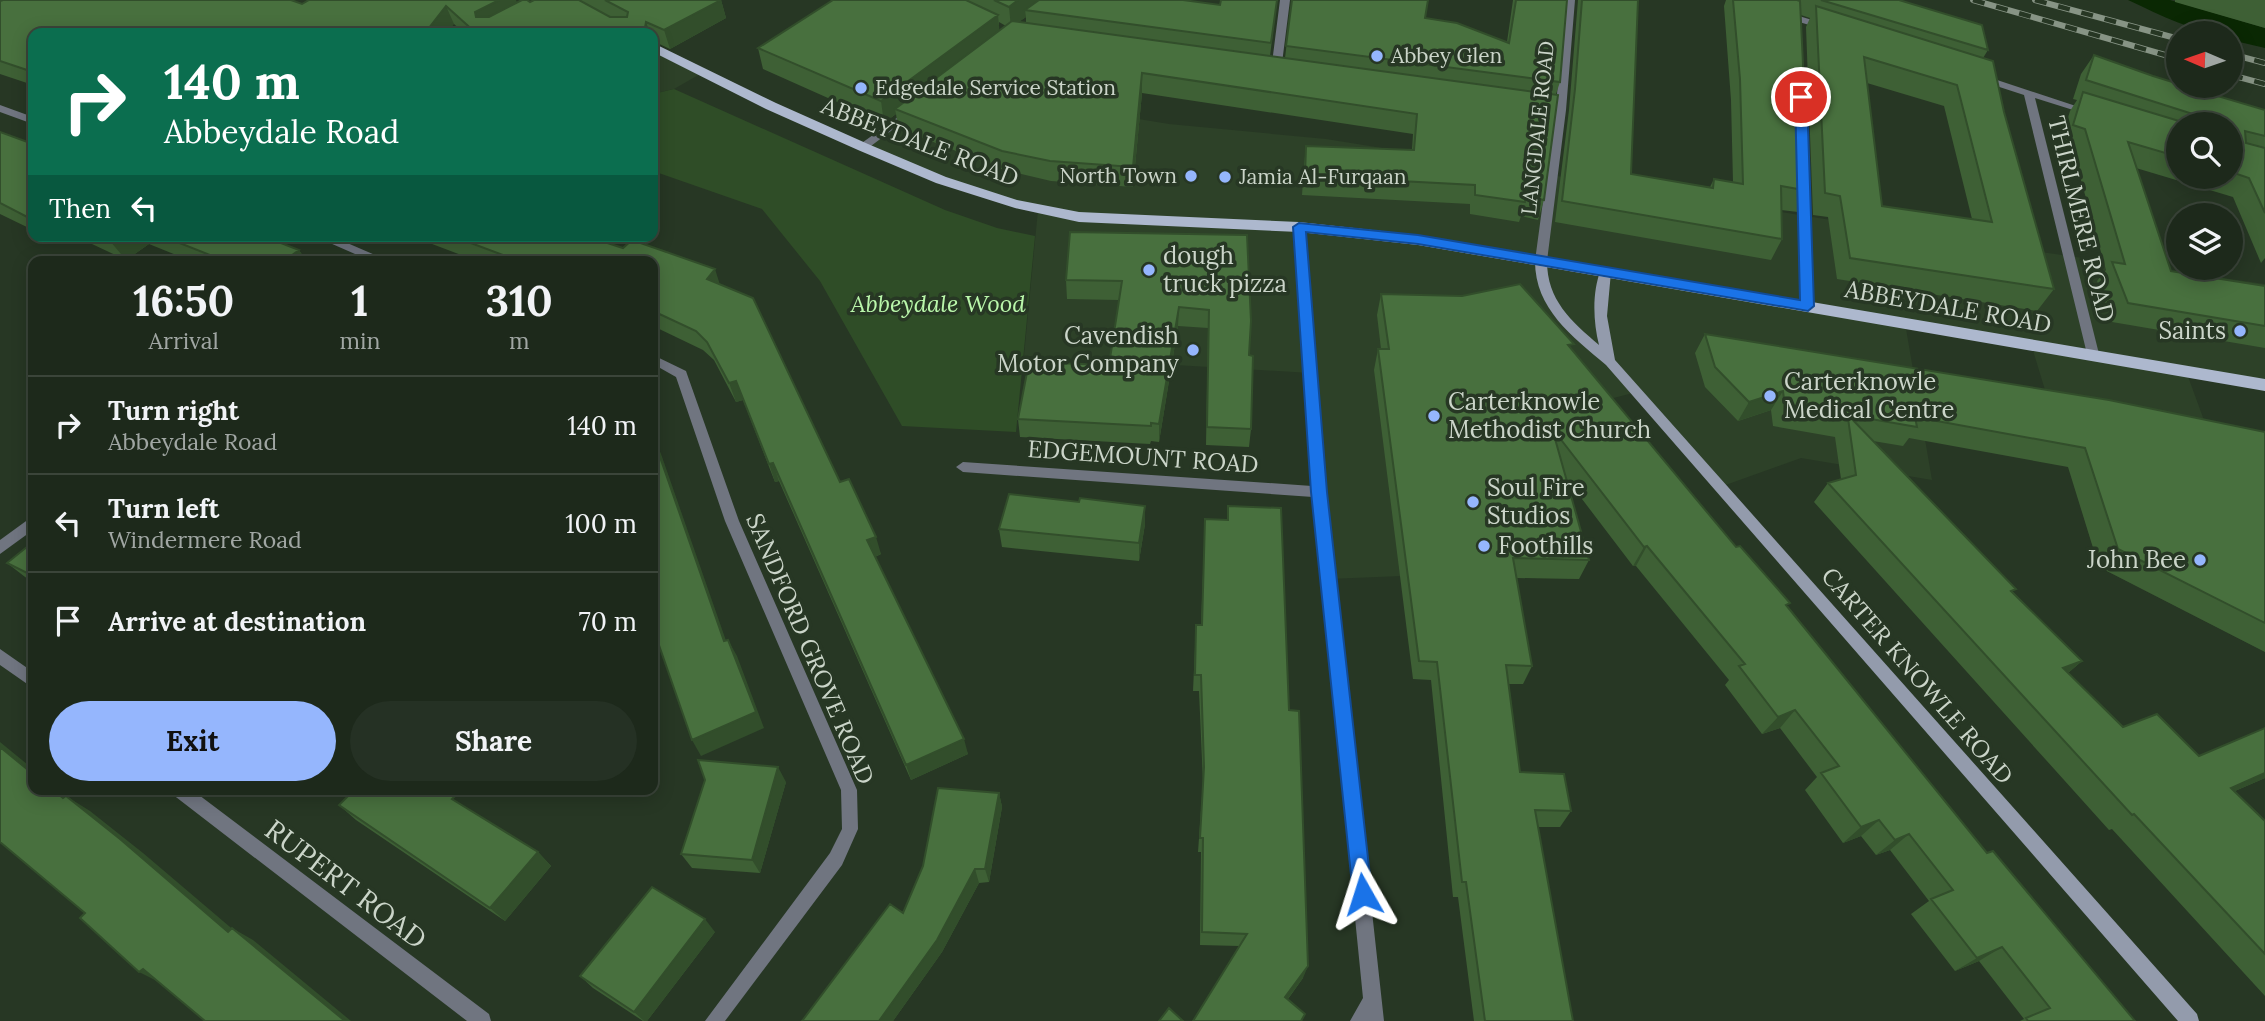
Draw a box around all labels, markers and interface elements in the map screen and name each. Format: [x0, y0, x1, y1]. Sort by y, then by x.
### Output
north arrow [2166, 21, 2244, 98]
map controls [2166, 21, 2243, 280]
street label: LANGDALE ROAD [1515, 39, 1560, 216]
place label: Abbey Glen [1390, 42, 1503, 69]
marker: Abbey Glen [1369, 48, 1385, 64]
text: 140 m [164, 50, 300, 112]
icon: right [49, 56, 140, 147]
pin [1771, 67, 1831, 127]
place label: Edgedale Service Station [875, 74, 1116, 101]
icon: arrive [1782, 78, 1820, 116]
marker: Edgedale Service Station [853, 80, 869, 96]
street label: ABBEYDALE ROAD [816, 89, 1023, 193]
text: Abbeydale Road [164, 111, 399, 152]
button: search [2166, 112, 2243, 189]
street label: THIRLMERE ROAD [2041, 113, 2122, 325]
place label: North Town [1059, 162, 1177, 189]
place label: Jamia Al-Furqaan [1238, 163, 1407, 190]
marker: North Town [1183, 168, 1199, 184]
marker: Jamia Al-Furqaan [1217, 169, 1233, 185]
icon: left [125, 189, 163, 227]
text: Then [49, 192, 111, 225]
button: layers [2166, 203, 2243, 280]
place label: dough truck pizza [1163, 240, 1287, 299]
marker: dough truck pizza [1141, 262, 1157, 278]
street label: ABBEYDALE ROAD [1842, 273, 2054, 340]
text: 16:50 [133, 274, 234, 328]
text: 1 [351, 274, 368, 328]
text: 310 [486, 274, 553, 328]
park label: Abbeydale Wood [850, 288, 1026, 319]
place label: Saints [2159, 315, 2226, 346]
place label: Cavendish Motor Company [997, 320, 1179, 379]
marker: Saints [2232, 323, 2248, 339]
text: Arrival [149, 326, 219, 355]
text: min [339, 326, 380, 355]
text: m [509, 326, 529, 355]
marker: Cavendish Motor Company [1185, 342, 1201, 358]
place label: Carterknowle Medical Centre [1784, 366, 1954, 425]
place label: Carterknowle Methodist Church [1448, 386, 1651, 445]
marker: Carterknowle Medical Centre [1762, 388, 1778, 404]
text: Turn right [108, 394, 239, 427]
icon: right [49, 406, 87, 444]
marker: Carterknowle Methodist Church [1426, 408, 1442, 424]
text: 140 m [567, 409, 637, 442]
text: Abbeydale Road [108, 427, 277, 456]
street label: EDGEMOUNT ROAD [1026, 433, 1260, 480]
place label: Soul Fire Studios [1487, 472, 1585, 531]
text: Turn left [108, 492, 219, 525]
marker: Soul Fire Studios [1465, 494, 1481, 510]
icon: left [49, 504, 87, 542]
text: 100 m [565, 507, 637, 540]
street label: SANDFORD GROVE ROAD [739, 509, 882, 789]
text: Windermere Road [108, 525, 302, 554]
place label: Foothills [1498, 530, 1593, 561]
marker: Foothills [1476, 538, 1492, 554]
place label: John Bee [2086, 544, 2186, 575]
marker: John Bee [2192, 552, 2208, 568]
street label: CARTER KNOWLE ROAD [1815, 561, 2020, 790]
icon: arrive [49, 602, 87, 640]
text: Arrive at destination [108, 605, 366, 638]
text: 70 m [579, 605, 637, 638]
button: Exit [49, 701, 336, 781]
button: Share [350, 701, 637, 781]
street label: RUPERT ROAD [258, 811, 434, 957]
position arrow [1326, 857, 1400, 931]

